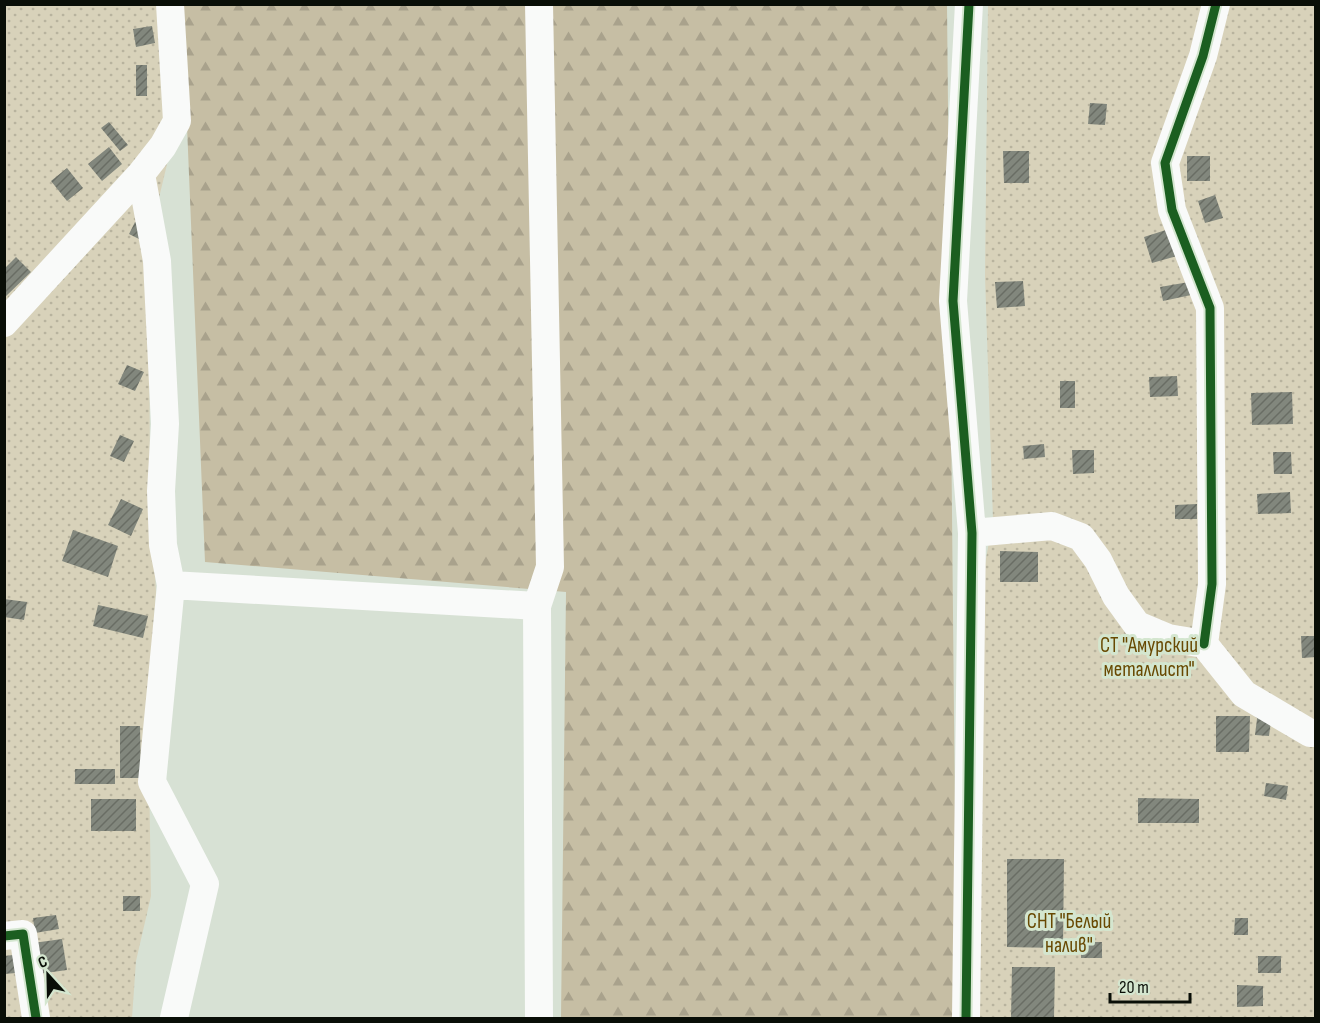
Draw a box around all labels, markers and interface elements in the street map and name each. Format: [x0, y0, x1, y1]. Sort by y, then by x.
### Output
park label: СТ "Амурский металлист" [1100, 633, 1198, 682]
park label: СНТ "Белый налив" [1027, 909, 1111, 958]
north arrow [18, 945, 78, 1005]
text: С [36, 952, 50, 973]
scale bar [1110, 966, 1190, 1004]
text: 20 m [1119, 977, 1149, 998]

